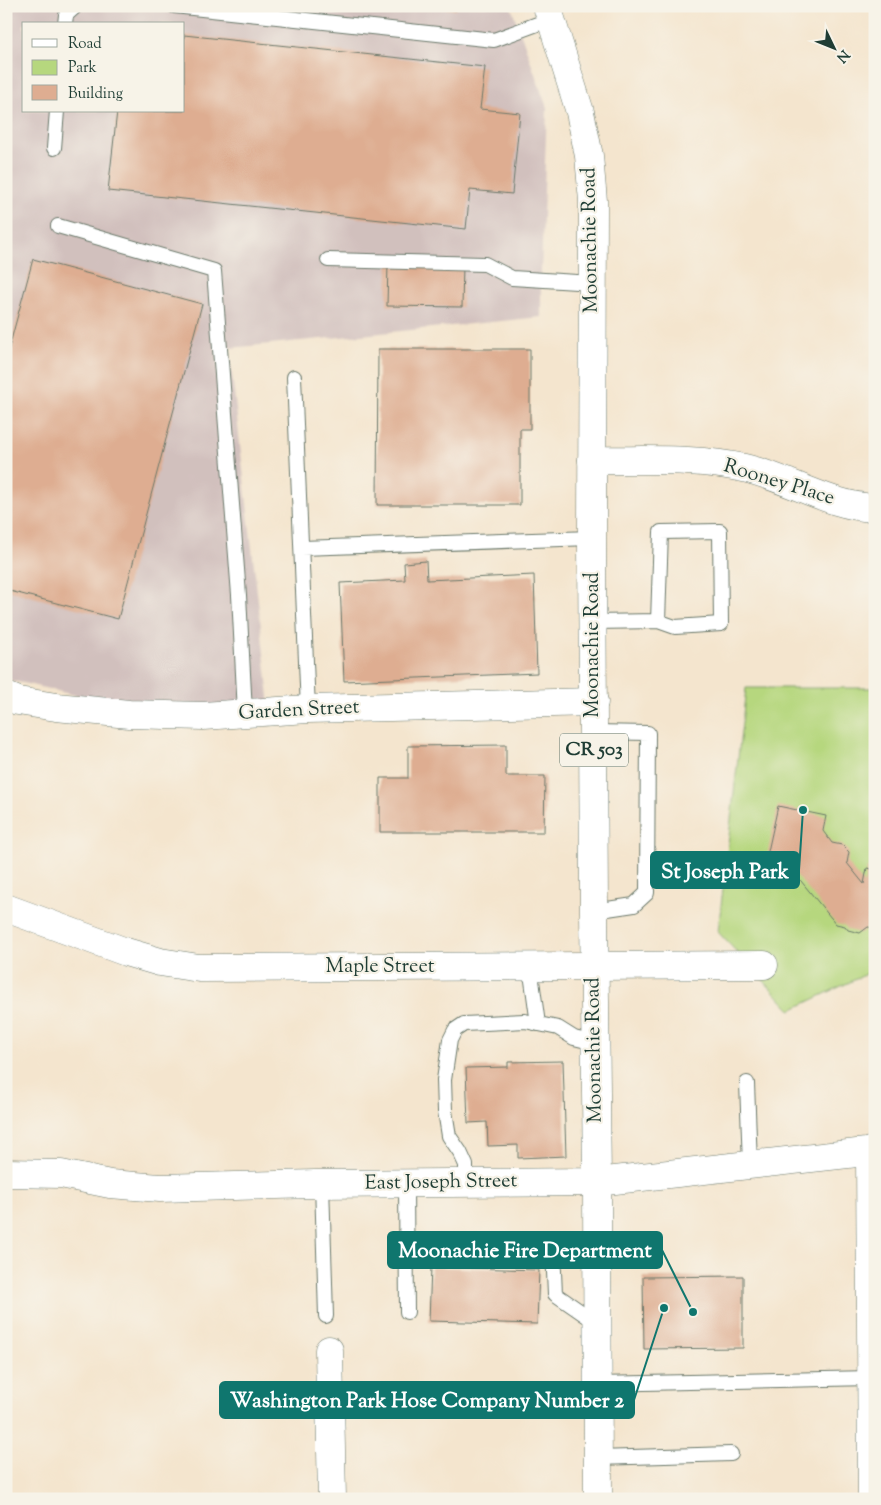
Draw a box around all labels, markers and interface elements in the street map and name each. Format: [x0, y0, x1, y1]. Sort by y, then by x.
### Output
legend [22, 22, 185, 112]
north arrow [808, 22, 858, 72]
text: Road [68, 34, 102, 55]
text: N [831, 45, 853, 66]
text: Park [68, 58, 97, 79]
text: Building [68, 84, 123, 105]
street label: Moonachie Road [575, 167, 607, 313]
street label: Rooney Place [720, 452, 838, 514]
street label: Moonachie Road [579, 572, 608, 718]
street label: Garden Street [238, 693, 360, 729]
road number: CR 503 [560, 734, 628, 766]
callout: St Joseph Park [651, 852, 799, 888]
text: St Joseph Park [661, 858, 790, 888]
street label: Maple Street [326, 953, 435, 982]
street label: Moonachie Road [579, 977, 611, 1123]
street label: East Joseph Street [364, 1167, 518, 1199]
callout: Moonachie Fire Department [388, 1232, 662, 1268]
text: Moonachie Fire Department [398, 1237, 653, 1267]
callout: Washington Park Hose Company Number 2 [220, 1382, 634, 1418]
text: Washington Park Hose Company Number 2 [230, 1387, 624, 1417]

